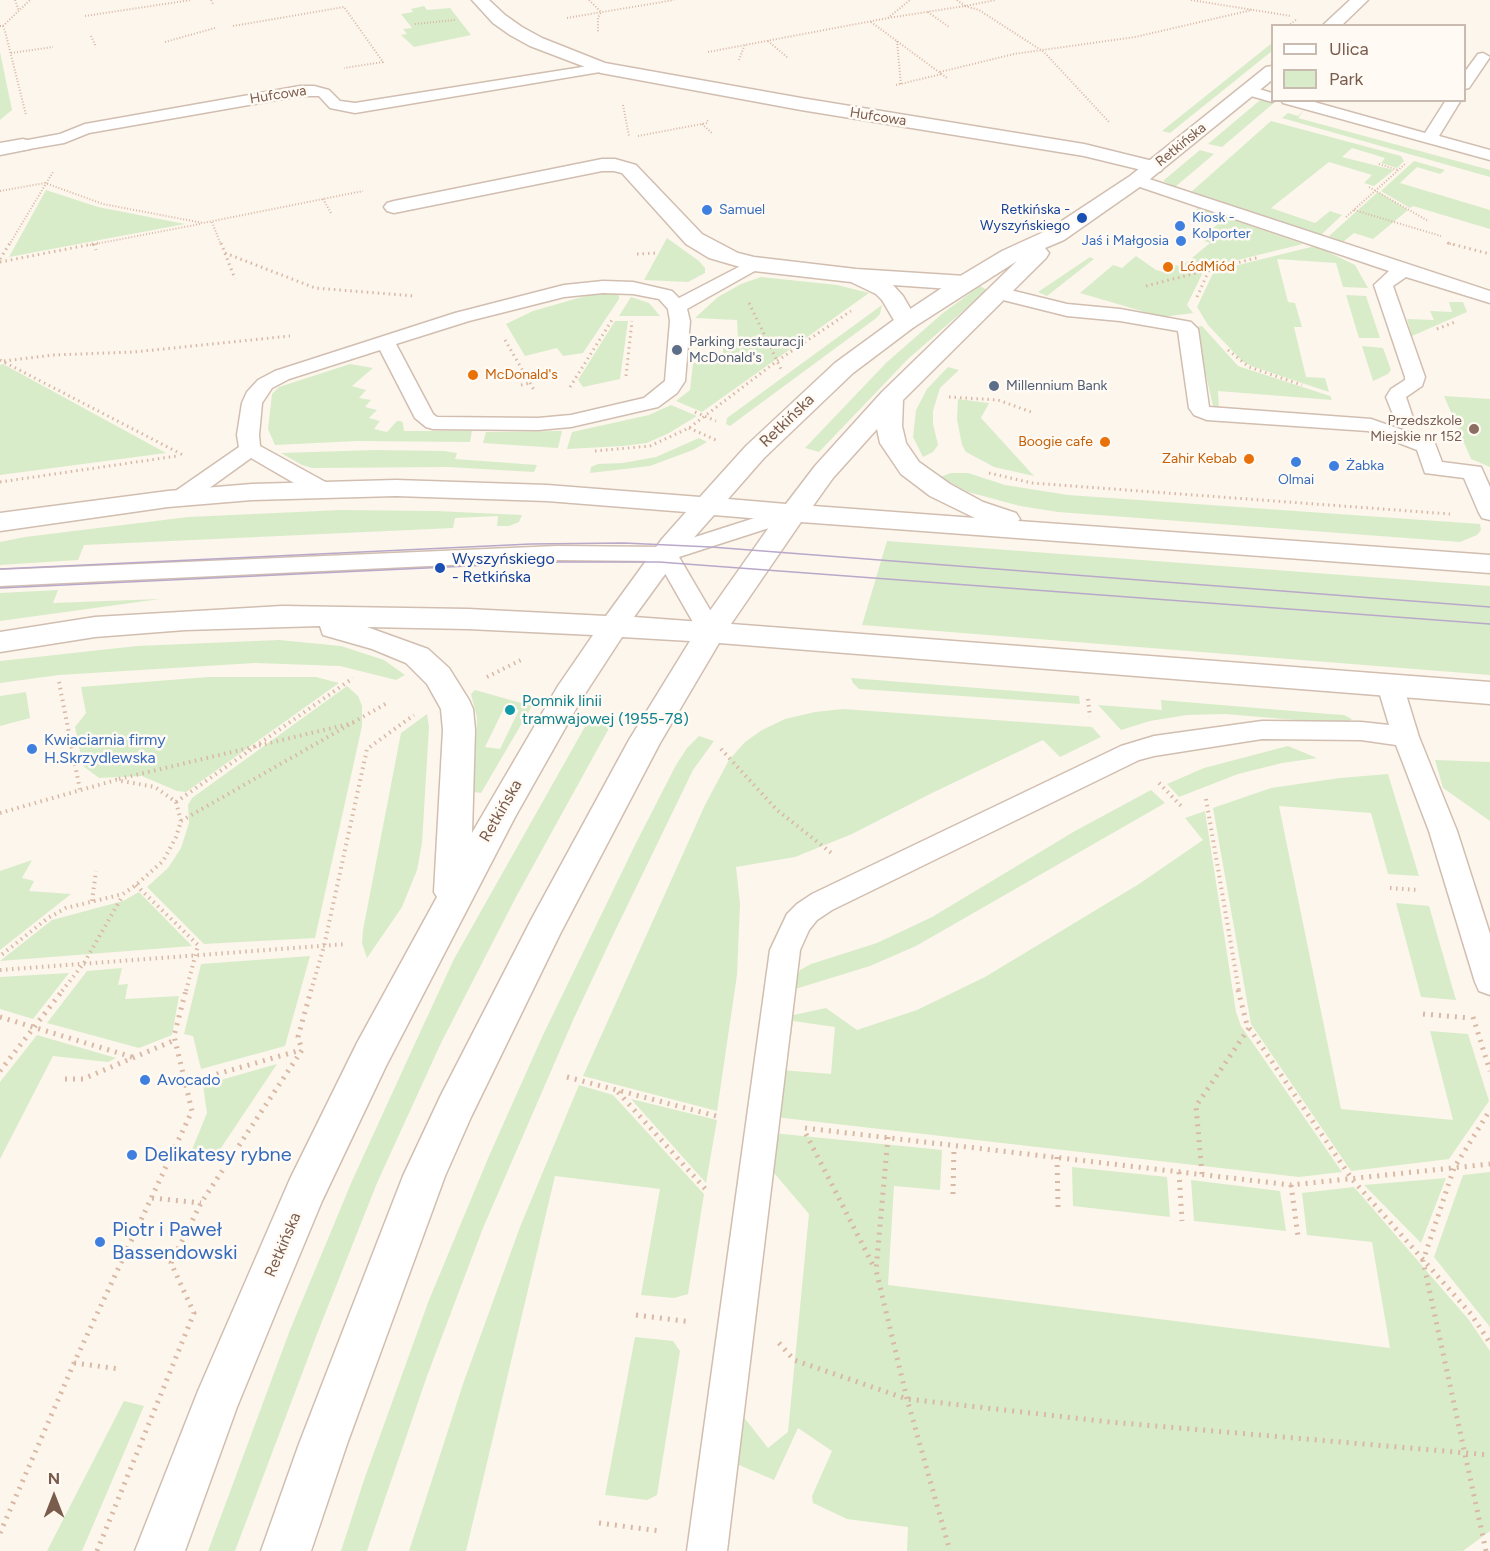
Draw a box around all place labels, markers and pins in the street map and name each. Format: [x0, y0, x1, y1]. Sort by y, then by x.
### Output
place label: Samuel [719, 202, 765, 218]
place label: Retkińska - Wyszyńskiego [980, 202, 1070, 234]
marker: Samuel [700, 203, 714, 217]
place label: Kiosk - Kolporter [1192, 210, 1250, 243]
marker: Retkińska - Wyszyńskiego [1075, 211, 1089, 225]
marker: Kiosk - Kolporter [1173, 219, 1187, 233]
place label: Jaś i Małgosia [1082, 233, 1169, 249]
marker: Jaś i Małgosia [1174, 234, 1188, 248]
place label: LódMiód [1180, 259, 1235, 275]
marker: LódMiód [1161, 260, 1175, 274]
place label: Parking restauracji McDonald's [689, 334, 804, 366]
marker: Parking restauracji McDonald's [670, 343, 684, 357]
place label: McDonald's [485, 367, 558, 383]
marker: McDonald's [466, 368, 480, 382]
place label: Millennium Bank [1006, 378, 1107, 394]
marker: Millennium Bank [987, 379, 1001, 393]
place label: Przedszkole Miejskie nr 152 [1370, 413, 1462, 446]
marker: Przedszkole Miejskie nr 152 [1467, 422, 1481, 436]
place label: Boogie cafe [1018, 434, 1093, 450]
marker: Boogie cafe [1098, 435, 1112, 449]
place label: Zahir Kebab [1162, 451, 1237, 467]
marker: Zahir Kebab [1242, 452, 1256, 466]
marker: Olmai [1289, 455, 1303, 469]
place label: Żabka [1346, 458, 1384, 474]
marker: Żabka [1327, 459, 1341, 473]
place label: Olmai [1278, 472, 1314, 488]
place label: Wyszyńskiego - Retkińska [452, 549, 555, 587]
marker: Wyszyńskiego - Retkińska [433, 561, 447, 575]
place label: Pomnik linii tramwajowej (1955-78) [522, 691, 689, 729]
marker: Pomnik linii tramwajowej (1955-78) [503, 703, 517, 717]
place label: Kwiaciarnia firmy H.Skrzydlewska [44, 730, 166, 768]
marker: Kwiaciarnia firmy H.Skrzydlewska [25, 742, 39, 756]
place label: Avocado [157, 1070, 221, 1090]
marker: Avocado [138, 1073, 152, 1087]
place label: Delikatesy rybne [144, 1143, 292, 1167]
marker: Delikatesy rybne [125, 1148, 139, 1162]
place label: Piotr i Paweł Bassendowski [112, 1218, 238, 1265]
marker: Piotr i Paweł Bassendowski [93, 1235, 107, 1249]

